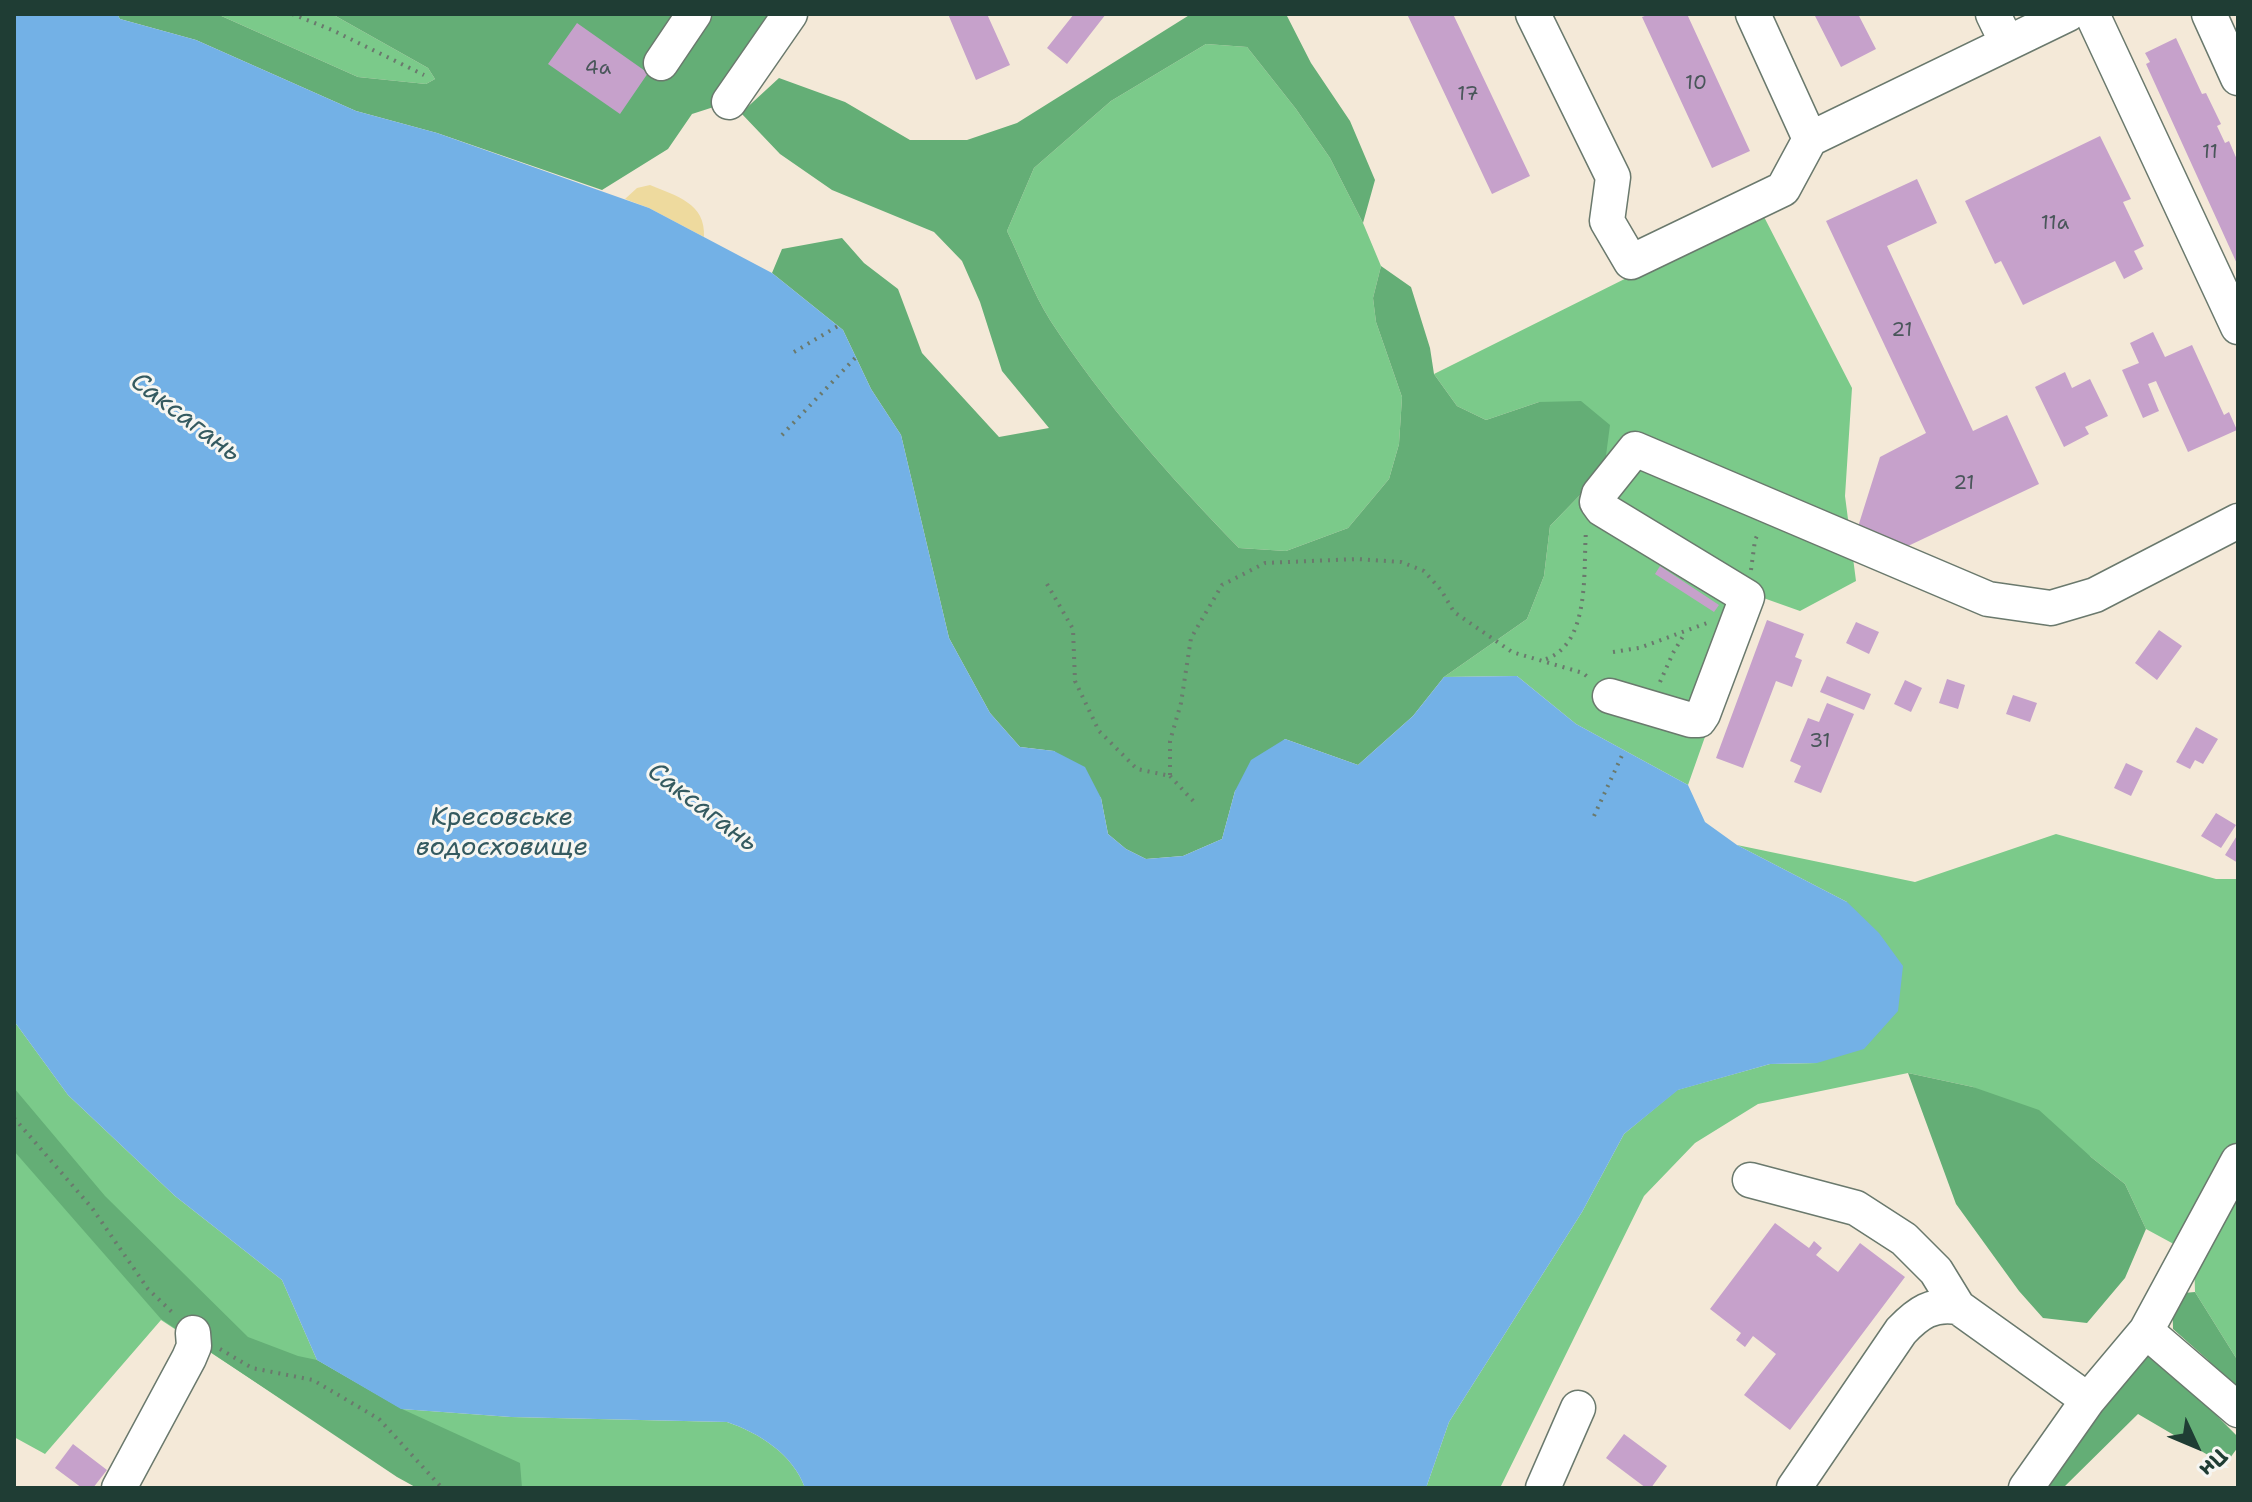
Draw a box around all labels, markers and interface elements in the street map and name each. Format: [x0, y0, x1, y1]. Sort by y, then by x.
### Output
house number: 4а [585, 57, 611, 81]
house number: 10 [1685, 72, 1707, 96]
house number: 17 [1457, 83, 1479, 107]
house number: 11 [2202, 141, 2218, 165]
house number: 11а [2041, 212, 2069, 236]
house number: 21 [1891, 319, 1913, 343]
water label: Саксагань [124, 366, 246, 470]
house number: 21 [1953, 472, 1975, 496]
house number: 31 [1809, 730, 1831, 754]
water label: Саксагань [641, 756, 763, 860]
water label: Кресовське водосховище [416, 802, 588, 864]
north arrow [2156, 1406, 2236, 1486]
text: Пн [2193, 1442, 2234, 1484]

